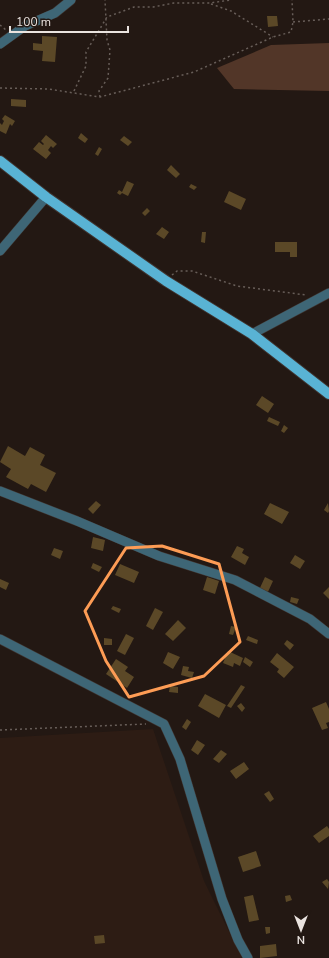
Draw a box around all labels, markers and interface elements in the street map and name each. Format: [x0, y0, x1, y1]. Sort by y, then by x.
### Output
scale bar [10, 8, 128, 34]
text: 100 m [16, 14, 51, 30]
north arrow [281, 910, 321, 950]
text: N [297, 932, 305, 947]

